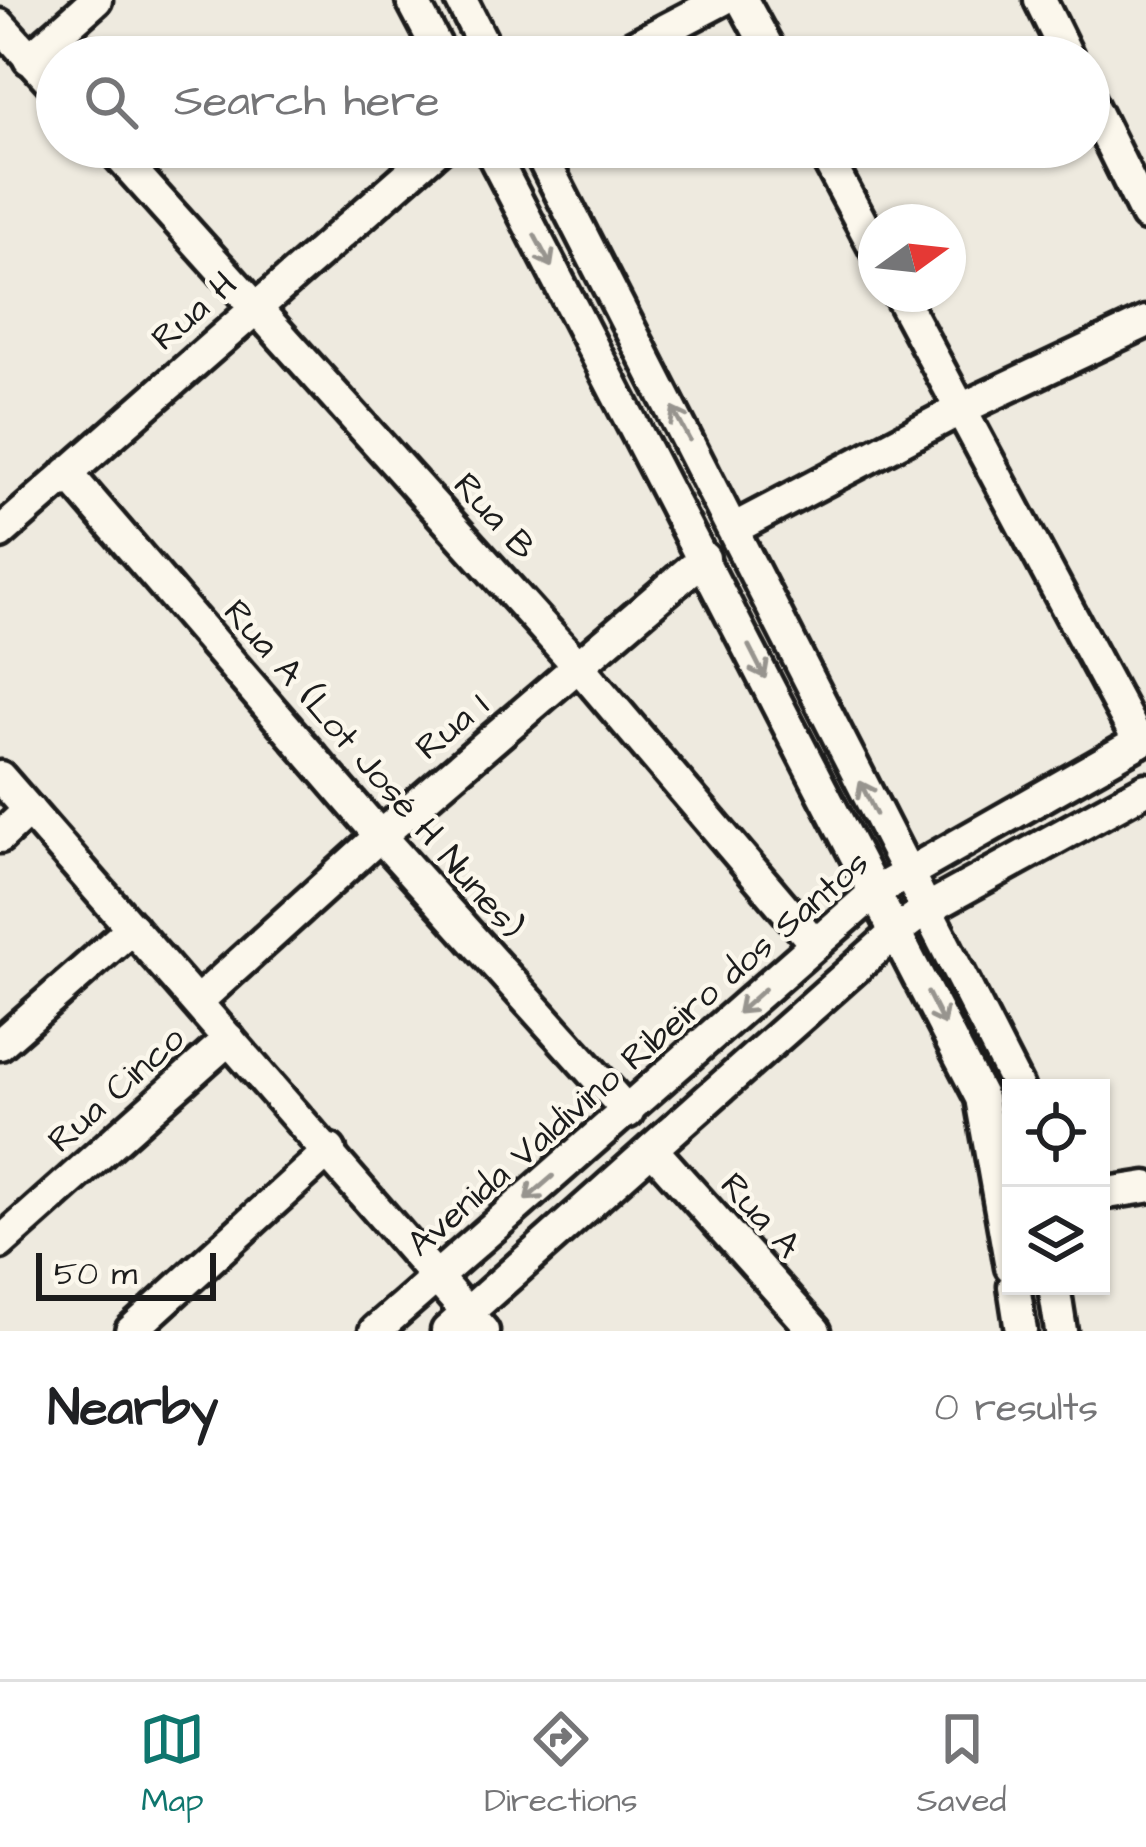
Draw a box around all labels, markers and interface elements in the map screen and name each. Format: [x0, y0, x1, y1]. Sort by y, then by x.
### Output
search box [36, 36, 1110, 168]
icon: search [78, 69, 144, 135]
text: Search here [174, 71, 440, 133]
north arrow [858, 204, 966, 312]
one-way arrow [533, 232, 556, 268]
street label: Rua H [141, 260, 249, 363]
one-way arrow [669, 407, 692, 442]
street label: Rua B [441, 462, 547, 572]
street label: Rua A (Lot José H Nunes) [211, 589, 535, 951]
one-way arrow [747, 644, 770, 679]
street label: Rua I [405, 681, 500, 773]
one-way arrow [856, 780, 878, 816]
street label: Avenida Valdivino Ribeiro dos Santos [396, 839, 881, 1269]
one-way arrow [736, 987, 767, 1014]
one-way arrow [926, 990, 948, 1026]
street label: Rua Cinco [37, 1014, 196, 1165]
map controls [1002, 1079, 1110, 1295]
button: locate [1002, 1079, 1110, 1187]
street label: Rua A [708, 1162, 812, 1270]
one-way arrow [524, 1174, 555, 1201]
button: layers [1002, 1187, 1110, 1295]
scale bar [36, 1247, 216, 1300]
text: 50 m [54, 1251, 137, 1297]
text: Nearby [48, 1374, 218, 1445]
text: 0 results [934, 1382, 1098, 1436]
tab: Map [139, 1706, 205, 1824]
tab: Directions [484, 1706, 638, 1824]
tab: Saved [917, 1706, 1007, 1824]

